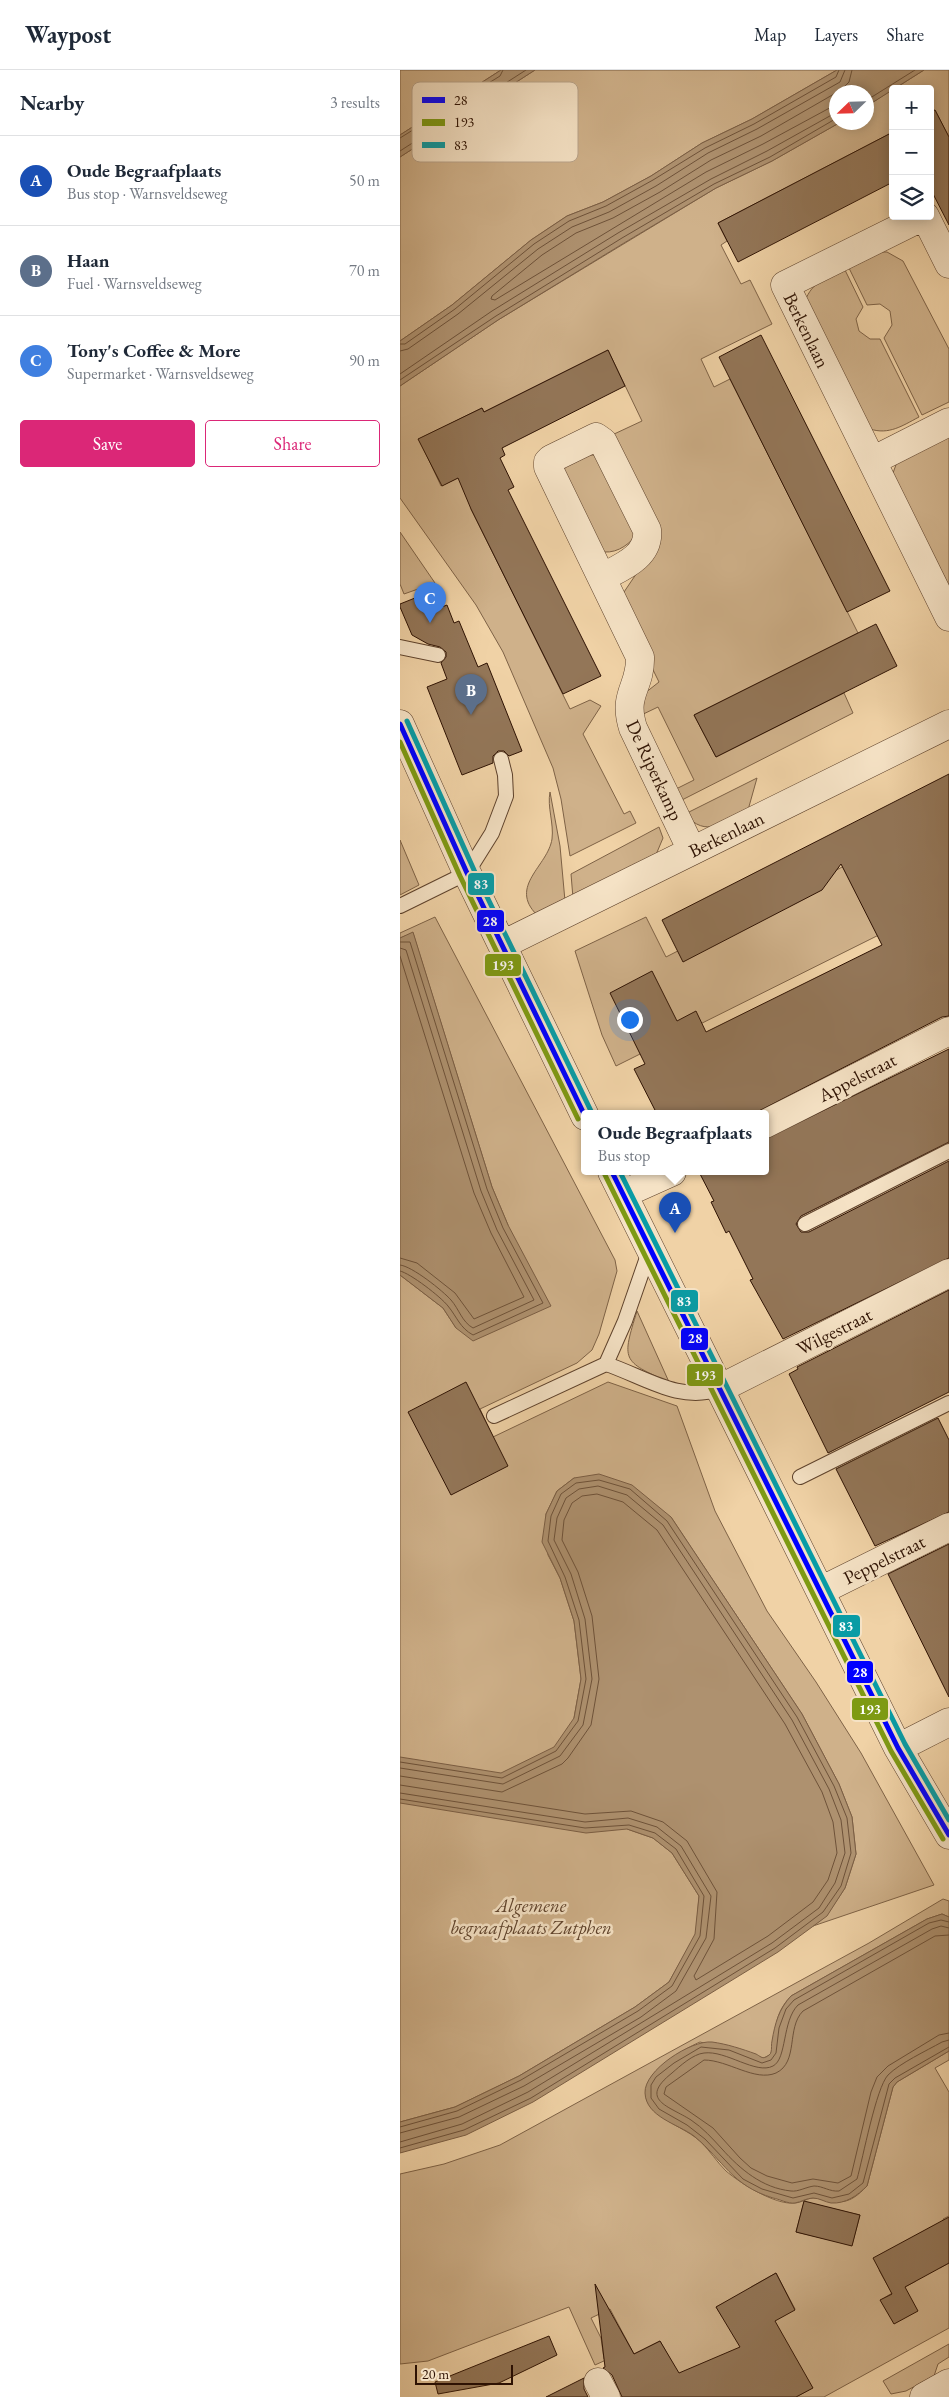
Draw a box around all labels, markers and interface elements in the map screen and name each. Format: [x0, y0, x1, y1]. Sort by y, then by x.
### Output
text: Waypost [25, 19, 111, 50]
text: Map [754, 23, 786, 46]
text: Layers [814, 23, 858, 46]
text: Share [886, 23, 924, 46]
legend [412, 82, 578, 162]
north arrow [829, 85, 874, 130]
map controls [889, 85, 934, 220]
button: + [889, 85, 934, 130]
text: Nearby [20, 89, 84, 116]
text: 28 [454, 91, 468, 109]
text: 3 results [330, 92, 380, 113]
text: 193 [454, 113, 474, 131]
button: − [889, 130, 934, 175]
text: 83 [454, 136, 468, 154]
text: Oude Begraafplaats [67, 158, 221, 183]
text: A [30, 170, 42, 191]
text: 50 m [349, 170, 380, 191]
button: layers [889, 175, 934, 220]
text: Bus stop · Warnsveldseweg [67, 183, 228, 204]
text: Haan [67, 248, 110, 273]
text: B [31, 260, 41, 281]
text: 70 m [349, 260, 380, 281]
text: Fuel · Warnsveldseweg [67, 273, 202, 294]
street label: Berkenlaan [778, 288, 836, 372]
text: Tony's Coffee & More [67, 338, 240, 363]
text: C [30, 350, 42, 371]
text: 90 m [349, 350, 380, 371]
text: Supermarket · Warnsveldseweg [67, 363, 254, 384]
button: Save [20, 420, 195, 467]
button: Share [205, 420, 380, 467]
pin: C [414, 582, 446, 623]
pin: B [455, 674, 487, 715]
street label: De Riperkamp [620, 716, 689, 825]
street label: Berkenlaan [684, 805, 768, 863]
line badge: 83 [467, 872, 495, 896]
text: 83 [474, 875, 488, 893]
line badge: 28 [476, 909, 505, 933]
text: 28 [483, 912, 497, 930]
line badge: 193 [484, 953, 522, 977]
text: 193 [492, 956, 514, 974]
your location [617, 1007, 643, 1033]
street label: Appelstraat [813, 1047, 901, 1108]
popup [581, 1110, 769, 1175]
text: Oude Begraafplaats [598, 1120, 752, 1145]
text: Bus stop [598, 1145, 650, 1166]
pin: A [659, 1192, 691, 1233]
line badge: 83 [670, 1289, 699, 1313]
text: 83 [677, 1292, 691, 1310]
street label: Wilgestraat [792, 1302, 876, 1361]
line badge: 28 [680, 1327, 709, 1351]
text: 28 [688, 1329, 702, 1347]
line badge: 193 [686, 1363, 724, 1387]
text: 193 [694, 1366, 716, 1384]
street label: Peppelstraat [839, 1529, 929, 1590]
line badge: 83 [832, 1614, 861, 1638]
text: 83 [839, 1617, 853, 1635]
line badge: 28 [846, 1660, 874, 1684]
text: 28 [853, 1663, 867, 1681]
line badge: 193 [851, 1697, 889, 1721]
text: 193 [859, 1700, 881, 1718]
park label: Algemene begraafplaats Zutphen [450, 1893, 612, 1940]
scale bar [415, 2362, 512, 2385]
text: 20 m [422, 2365, 449, 2383]

